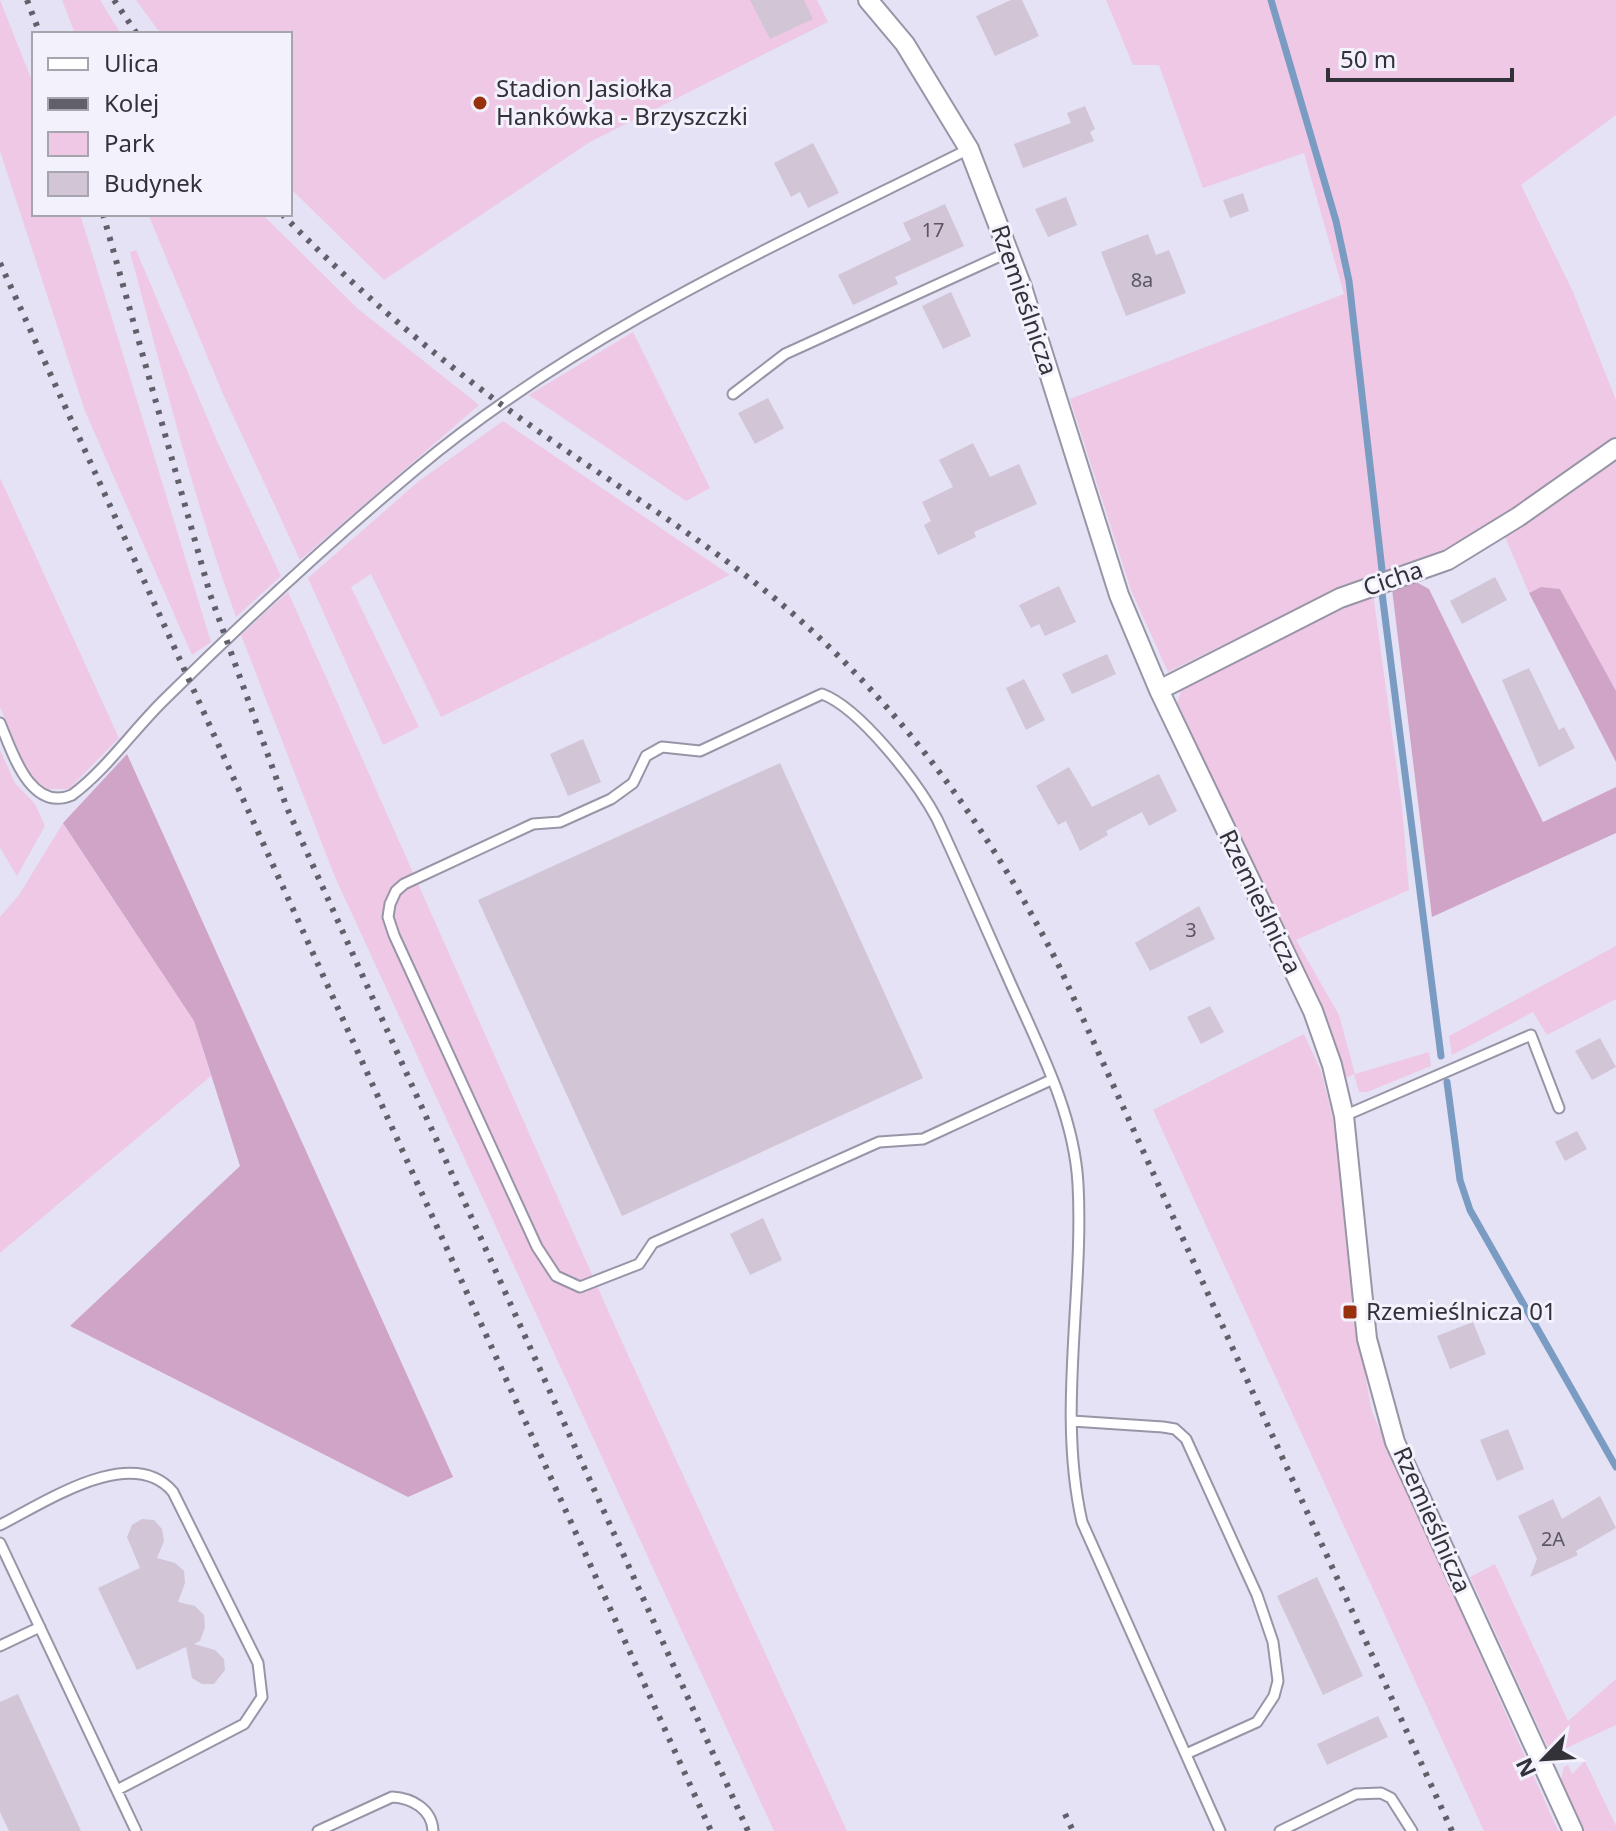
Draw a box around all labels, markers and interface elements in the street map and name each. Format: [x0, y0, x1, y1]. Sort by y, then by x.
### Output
legend [32, 32, 292, 216]
scale bar [1328, 32, 1512, 82]
text: 50 m [1340, 42, 1396, 75]
text: Ulica [104, 46, 159, 79]
place label: Stadion Jasiołka Hankówka - Brzyszczki [496, 71, 748, 132]
text: Kolej [104, 86, 159, 119]
marker: Stadion Jasiołka Hankówka - Brzyszczki [471, 94, 489, 112]
text: Park [104, 126, 155, 159]
text: Budynek [104, 166, 203, 199]
house number: 17 [922, 216, 944, 243]
street label: Rzemieślnicza [984, 220, 1067, 379]
house number: 8a [1131, 266, 1153, 293]
street label: Cicha [1358, 552, 1427, 603]
street label: Rzemieślnicza [1212, 824, 1311, 979]
house number: 3 [1185, 916, 1197, 943]
place label: Rzemieślnicza 01 [1366, 1294, 1557, 1327]
marker: Rzemieślnicza 01 [1341, 1303, 1359, 1321]
street label: Rzemieślnicza [1386, 1441, 1480, 1598]
house number: 2A [1541, 1525, 1565, 1552]
north arrow [1504, 1719, 1584, 1799]
text: N [1508, 1753, 1542, 1782]

